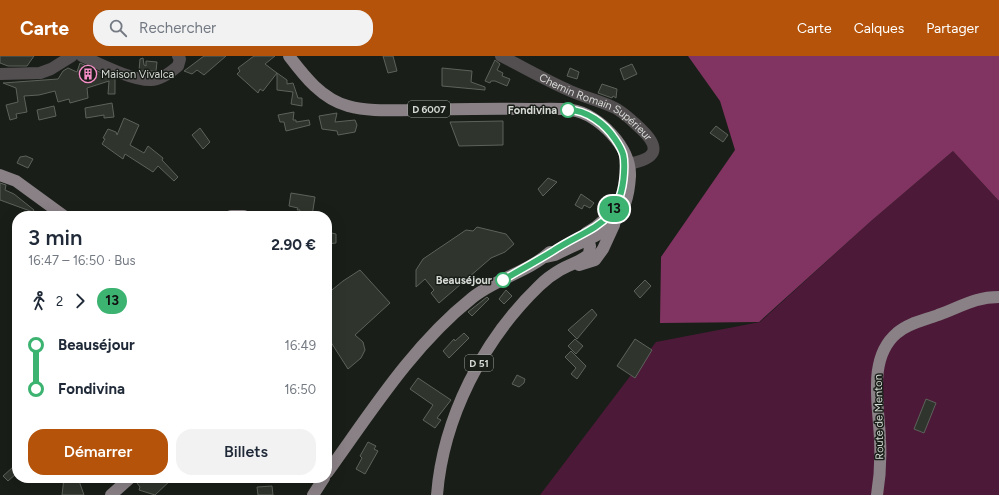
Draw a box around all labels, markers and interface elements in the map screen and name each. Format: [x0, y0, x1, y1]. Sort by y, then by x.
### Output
search box [93, 10, 373, 46]
text: Carte [20, 17, 69, 40]
icon: search [107, 17, 129, 39]
text: Rechercher [139, 19, 216, 37]
text: Carte [797, 20, 832, 37]
text: Calques [854, 20, 904, 37]
text: Partager [926, 20, 979, 37]
building icon: Maison Vivalca [78, 64, 98, 84]
place label: Maison Vivalca [101, 68, 174, 81]
street label: Chemin Romain Supérieur [537, 70, 655, 143]
road number: D 6007 [408, 101, 450, 117]
marker: Fondivina [560, 102, 576, 118]
place label: Fondivina [508, 104, 557, 117]
line badge: 13 [596, 196, 632, 222]
text: 13 [607, 200, 621, 217]
text: 3 min [28, 224, 82, 251]
text: 2.90 € [271, 236, 316, 254]
text: 16:47 – 16:50 · Bus [28, 253, 135, 268]
marker: Beauséjour [495, 272, 511, 288]
place label: Beauséjour [436, 274, 493, 287]
icon: walk [28, 290, 50, 312]
icon: forward [69, 290, 91, 312]
text: 13 [105, 292, 119, 309]
text: 2 [56, 294, 63, 309]
text: Beauséjour [58, 336, 135, 354]
text: 16:49 [285, 338, 316, 353]
road number: D 51 [465, 355, 493, 371]
street label: Route de Menton [872, 374, 886, 460]
text: Fondivina [58, 380, 125, 398]
text: 16:50 [284, 382, 316, 397]
button: Démarrer [28, 429, 168, 475]
button: Billets [176, 429, 316, 475]

